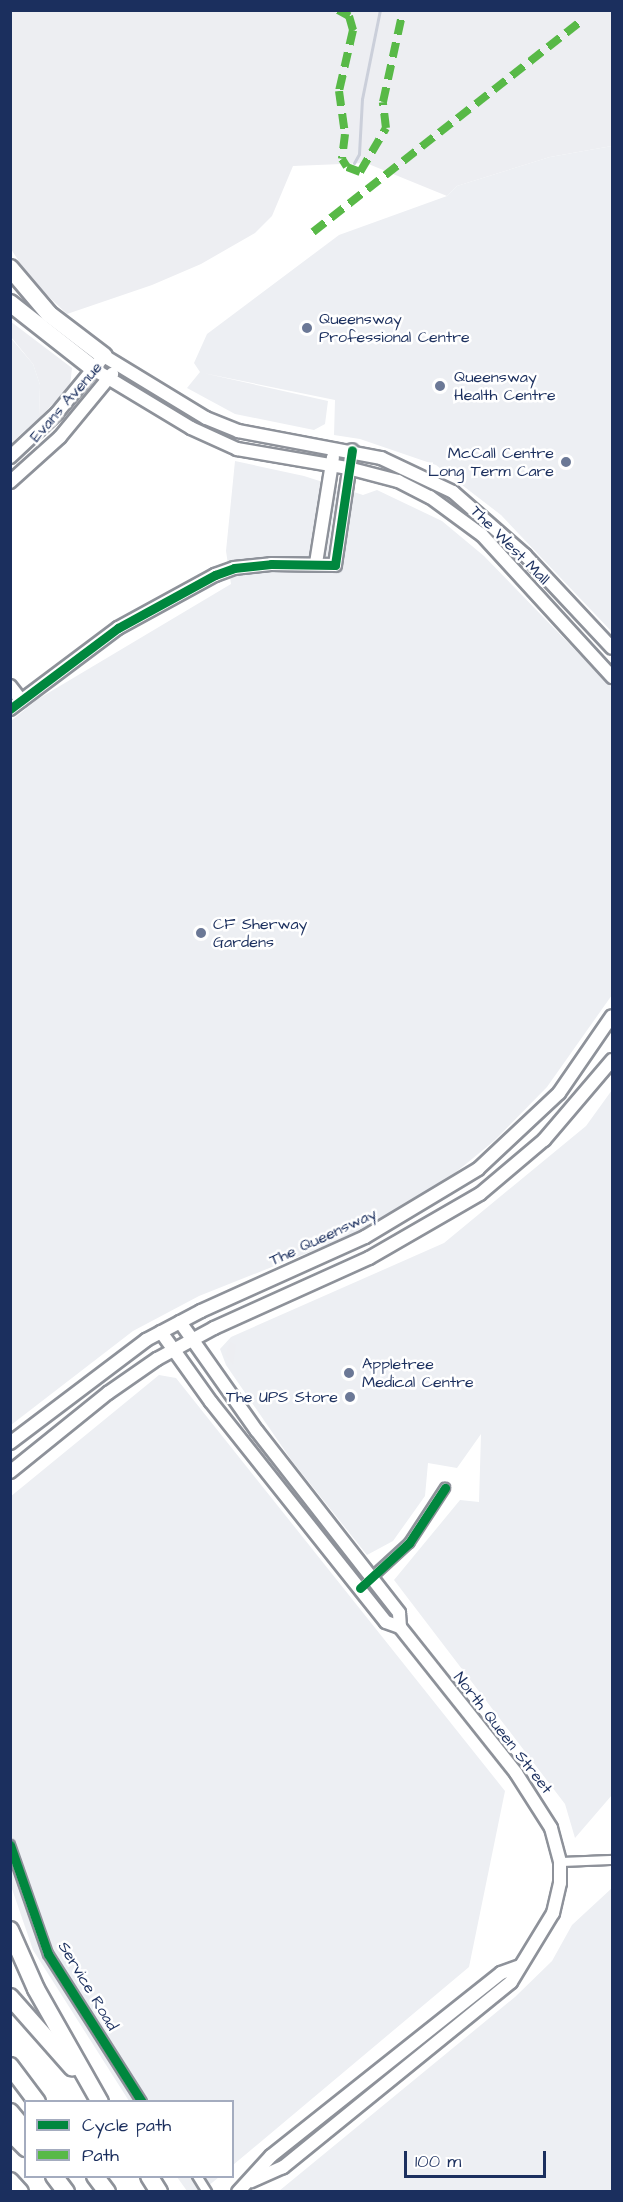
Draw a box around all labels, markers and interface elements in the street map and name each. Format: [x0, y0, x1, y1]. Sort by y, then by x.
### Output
place label: Queensway Professional Centre [319, 309, 470, 347]
marker: Queensway Professional Centre [300, 321, 314, 335]
street label: Evans Avenue [26, 358, 106, 446]
place label: Queensway Health Centre [454, 367, 556, 405]
marker: Queensway Health Centre [431, 377, 449, 395]
place label: McCall Centre Long Term Care [428, 443, 554, 481]
marker: McCall Centre Long Term Care [559, 455, 573, 469]
street label: The West Mall [466, 501, 554, 589]
place label: CF Sherway Gardens [213, 914, 307, 952]
marker: CF Sherway Gardens [194, 926, 208, 940]
street label: The Queensway [267, 1204, 379, 1270]
place label: Appletree Medical Centre [362, 1354, 474, 1392]
marker: Appletree Medical Centre [340, 1364, 358, 1382]
place label: The UPS Store [226, 1387, 338, 1407]
marker: The UPS Store [343, 1390, 357, 1404]
street label: North Queen Street [449, 1668, 557, 1798]
street label: Service Road [54, 1938, 122, 2034]
legend [24, 2100, 234, 2178]
text: Cycle path [82, 2113, 171, 2138]
scale bar [407, 2139, 550, 2177]
text: Path [82, 2143, 119, 2168]
text: 100 m [415, 2149, 461, 2174]

